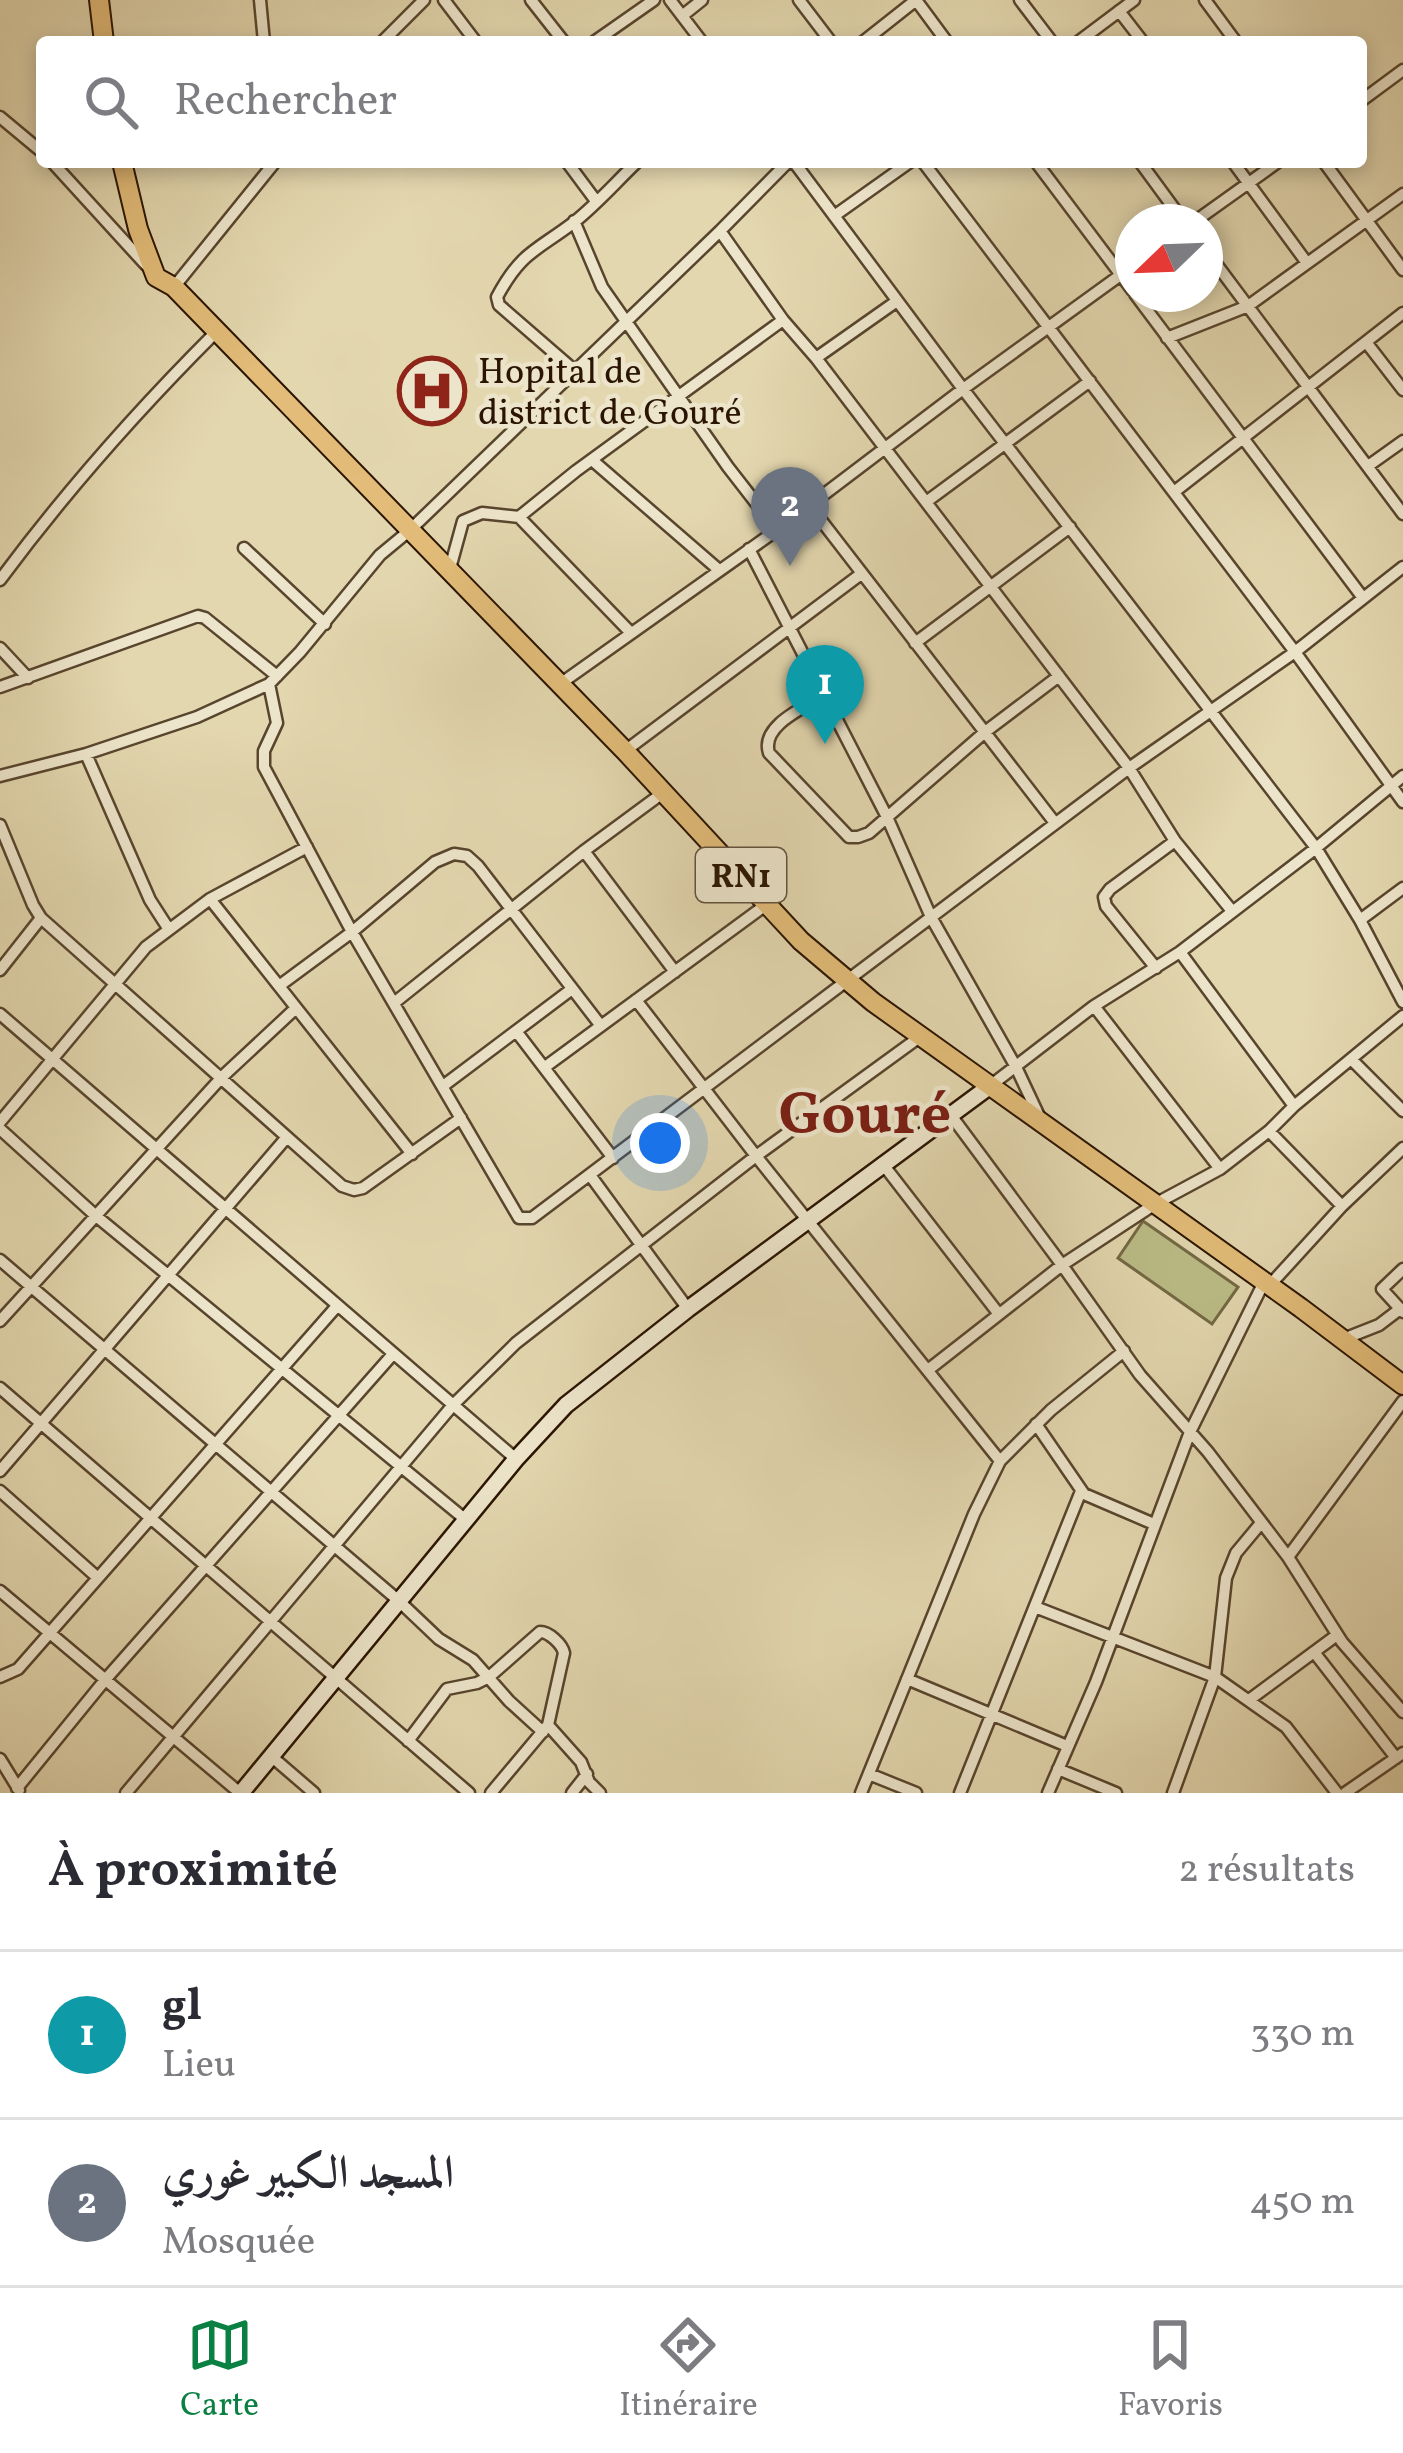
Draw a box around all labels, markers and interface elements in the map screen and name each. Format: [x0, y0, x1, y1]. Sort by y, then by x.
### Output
search box [36, 36, 1367, 168]
icon: search [78, 69, 144, 135]
text: Rechercher [174, 71, 397, 134]
north arrow [1115, 204, 1223, 312]
place label: Hopital de district de Gouré [478, 349, 742, 440]
hospital icon: Hopital de district de Gouré [397, 356, 467, 426]
pin: 2 [751, 467, 829, 566]
pin: 1 [786, 645, 864, 744]
road number: RN1 [696, 848, 786, 902]
district label: Gouré [779, 1076, 951, 1159]
your location [630, 1113, 690, 1173]
text: À proximité [48, 1836, 338, 1907]
text: 2 résultats [1178, 1844, 1355, 1898]
text: gl [162, 1976, 202, 2039]
text: 1 [79, 2008, 95, 2062]
text: 330 m [1250, 2008, 1355, 2062]
text: Lieu [162, 2039, 236, 2093]
text: المسجد الكبير غوري [162, 2144, 454, 2207]
text: 2 [77, 2176, 97, 2230]
text: 450 m [1249, 2176, 1355, 2230]
text: Mosquée [162, 2216, 315, 2270]
tab: Carte [180, 2312, 259, 2430]
tab: Itinéraire [619, 2312, 758, 2430]
tab: Favoris [1118, 2312, 1223, 2430]

